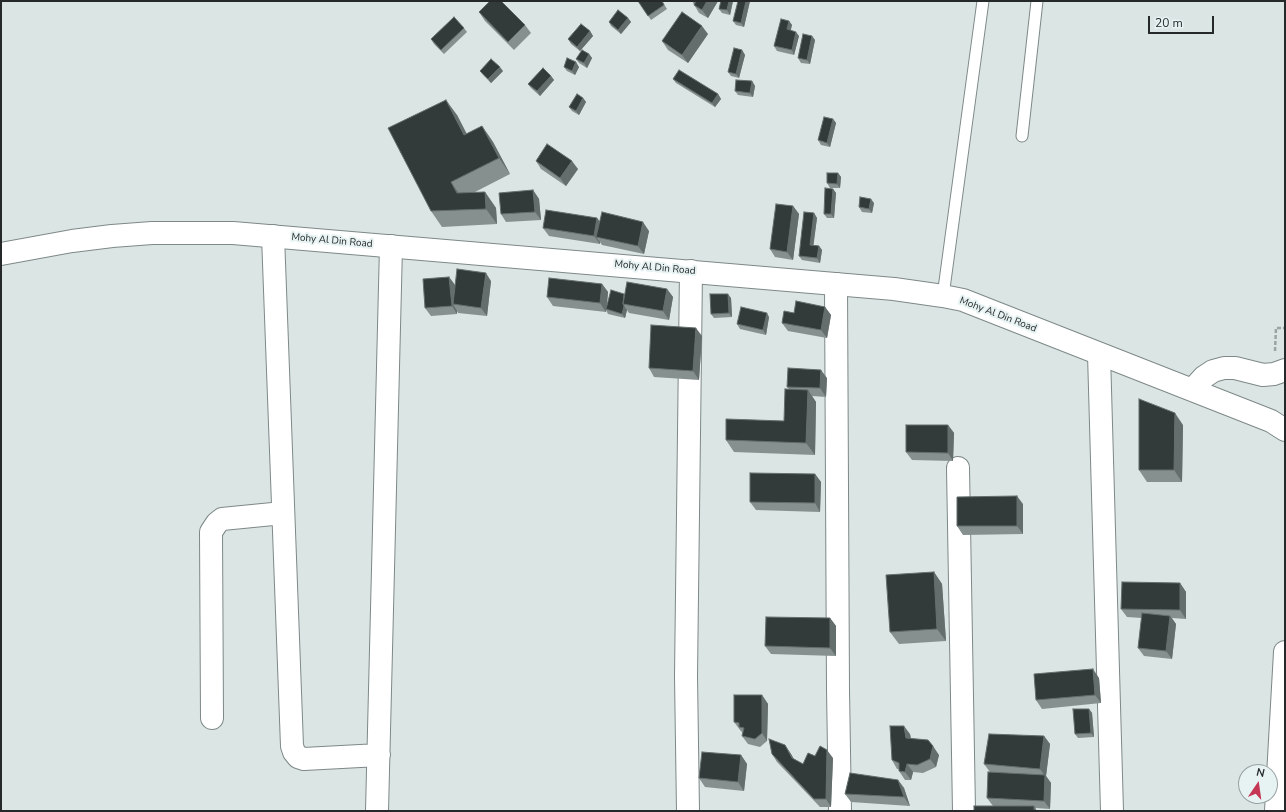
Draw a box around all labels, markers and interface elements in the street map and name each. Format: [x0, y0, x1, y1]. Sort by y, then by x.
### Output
scale bar [1150, 8, 1216, 34]
text: 20 m [1155, 15, 1183, 31]
street label: Mohy Al Din Road [291, 231, 373, 251]
street label: Mohy Al Din Road [614, 258, 696, 278]
street label: Mohy Al Din Road [958, 295, 1038, 335]
north arrow [1238, 764, 1278, 804]
text: N [1255, 765, 1266, 781]

